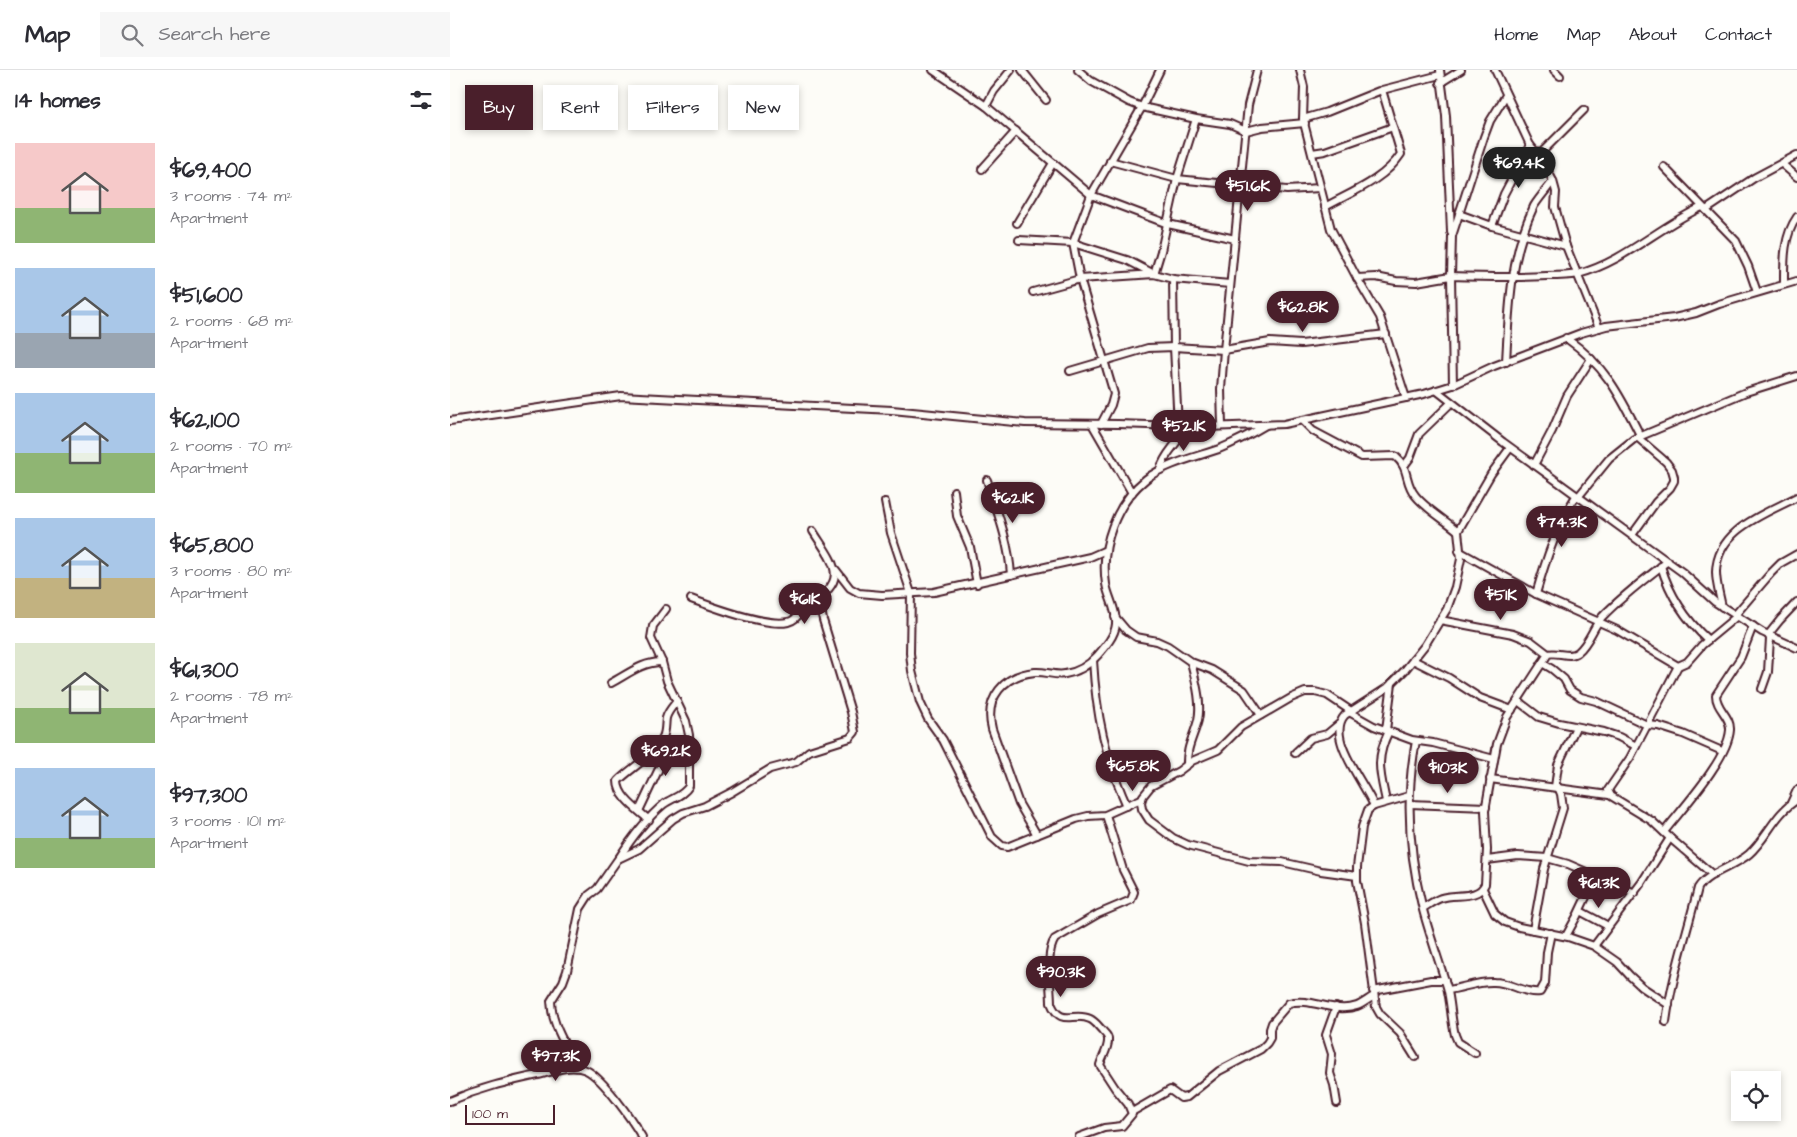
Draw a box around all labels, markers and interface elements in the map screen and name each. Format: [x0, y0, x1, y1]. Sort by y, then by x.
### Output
search box [100, 12, 450, 57]
text: Map [25, 18, 70, 52]
icon: search [118, 21, 146, 49]
text: Search here [158, 21, 271, 48]
text: Home [1494, 22, 1539, 47]
text: Map [1567, 22, 1601, 47]
text: About [1629, 22, 1677, 47]
text: Contact [1705, 22, 1772, 47]
chip: Buy [465, 85, 533, 130]
chip: Rent [543, 85, 618, 130]
chip: Filters [628, 85, 718, 130]
chip: New [728, 85, 799, 130]
text: 14 homes [15, 86, 101, 115]
icon: filters [407, 86, 435, 114]
pin: $69.4K [1478, 146, 1560, 189]
text: $69.4K [1494, 152, 1544, 174]
text: $69,400 [170, 156, 251, 185]
icon: home [55, 163, 115, 223]
pin: $51.6K [1207, 170, 1289, 212]
text: $51.6K [1226, 175, 1270, 197]
text: 3 rooms · 74 m² [170, 185, 293, 207]
text: Apartment [170, 207, 248, 229]
text: $51,600 [170, 281, 243, 310]
icon: home [55, 288, 115, 348]
pin: $62.8K [1262, 290, 1344, 333]
text: $62.8K [1278, 296, 1328, 318]
text: 2 rooms · 68 m² [170, 310, 293, 332]
text: Apartment [170, 332, 248, 354]
text: $62,100 [170, 406, 240, 435]
pin: $52.1K [1143, 410, 1225, 452]
icon: home [55, 413, 115, 473]
text: $52.1K [1162, 415, 1206, 437]
text: 2 rooms · 70 m² [170, 435, 293, 457]
text: Apartment [170, 457, 248, 479]
pin: $62.1K [972, 482, 1054, 524]
text: $62.1K [992, 487, 1034, 509]
pin: $74.3K [1521, 506, 1603, 548]
text: $74.3K [1537, 511, 1587, 533]
text: $65,800 [170, 531, 254, 560]
icon: home [55, 538, 115, 598]
text: 3 rooms · 80 m² [170, 560, 292, 582]
pin: $51K [1471, 578, 1531, 621]
text: Apartment [170, 582, 248, 604]
pin: $61K [775, 582, 835, 625]
text: $51K [1485, 584, 1517, 606]
text: $61K [790, 588, 820, 610]
text: $61,300 [170, 656, 238, 685]
icon: home [55, 663, 115, 723]
text: 2 rooms · 78 m² [170, 685, 293, 707]
text: Apartment [170, 707, 248, 729]
pin: $69.2K [625, 734, 707, 777]
text: $69.2K [641, 740, 691, 762]
pin: $65.8K [1092, 750, 1174, 792]
pin: $103K [1413, 752, 1483, 794]
text: $65.8K [1107, 755, 1159, 777]
text: $103K [1429, 757, 1467, 779]
text: $97,300 [170, 781, 247, 810]
icon: home [55, 788, 115, 848]
text: 3 rooms · 101 m² [170, 810, 286, 832]
text: Apartment [170, 832, 248, 854]
pin: $61.3K [1558, 866, 1640, 909]
text: $61.3K [1578, 872, 1620, 894]
pin: $90.3K [1020, 956, 1102, 998]
text: $90.3K [1037, 961, 1085, 983]
pin: $97.3K [515, 1040, 597, 1082]
text: $97.3K [532, 1045, 580, 1067]
map controls [1731, 1071, 1781, 1121]
button: locate [1731, 1071, 1781, 1121]
scale bar [465, 1102, 555, 1125]
text: 100 m [472, 1104, 508, 1124]

